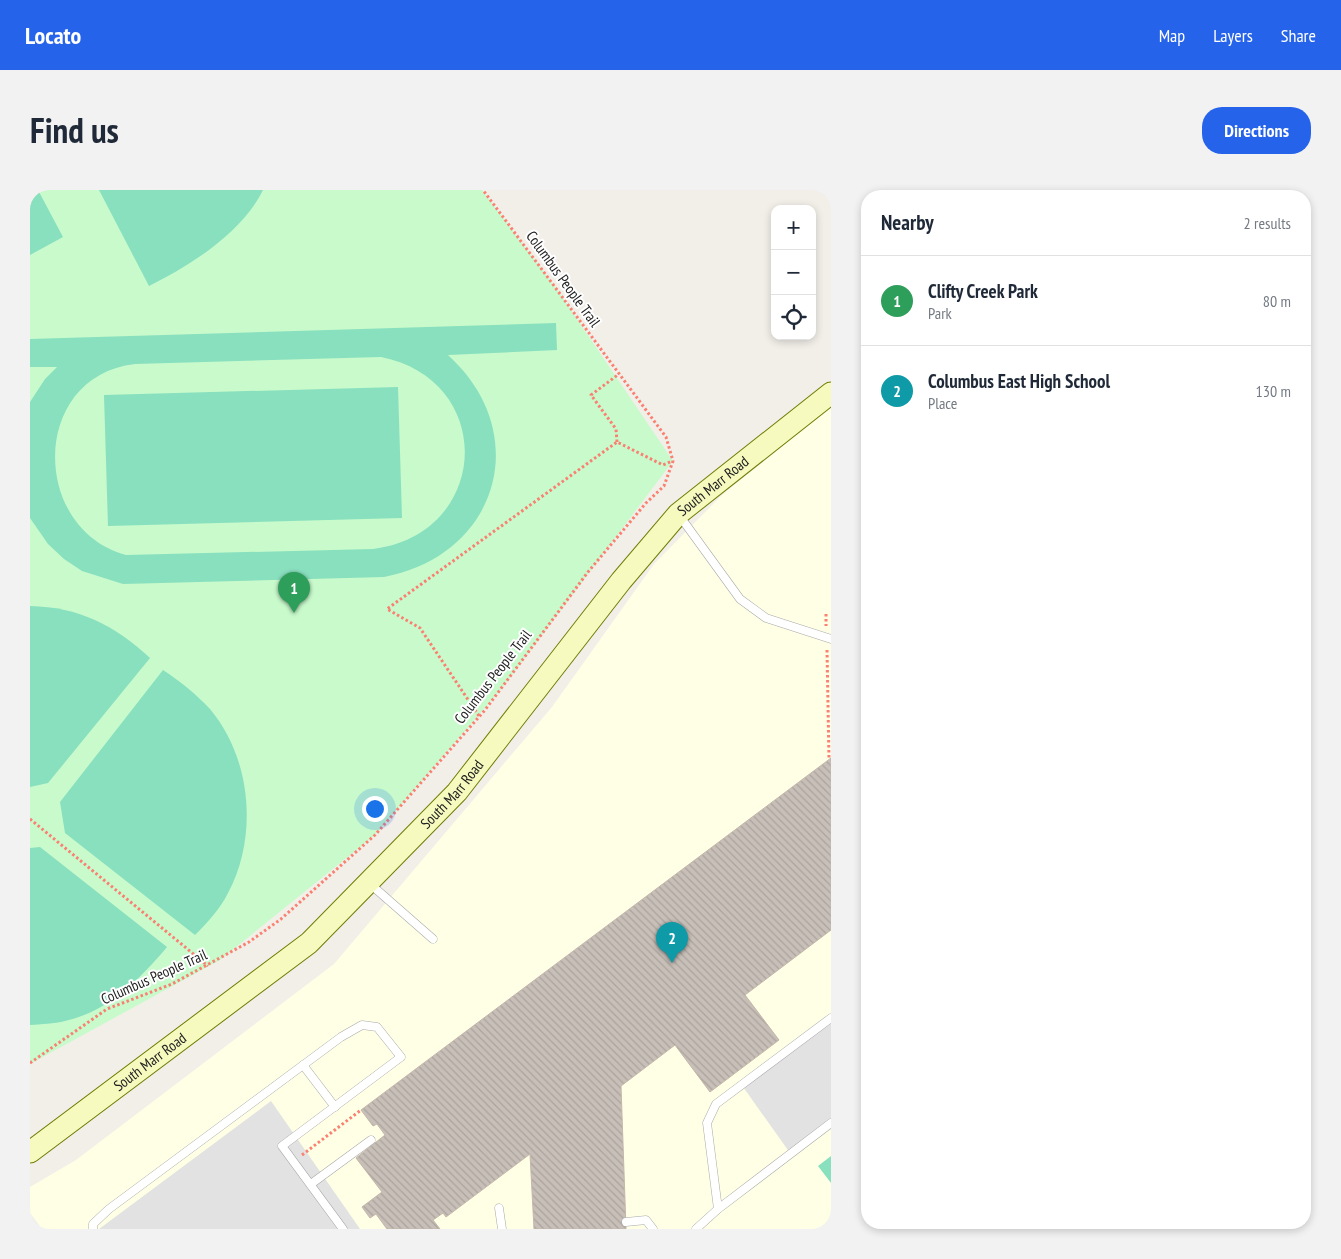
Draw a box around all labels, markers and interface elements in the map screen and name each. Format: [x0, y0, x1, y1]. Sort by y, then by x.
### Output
text: Locato [25, 20, 81, 51]
text: Map [1159, 24, 1185, 47]
text: Layers [1213, 24, 1253, 47]
text: Share [1281, 24, 1316, 47]
text: Find us [30, 107, 119, 153]
button: Directions [1202, 107, 1311, 154]
map controls [771, 205, 816, 340]
button: + [771, 205, 816, 250]
text: Nearby [881, 209, 934, 236]
text: 2 results [1244, 213, 1291, 233]
street label: Columbus People Trail [522, 227, 605, 331]
button: − [771, 250, 816, 295]
text: Clifty Creek Park [928, 279, 1038, 303]
text: 1 [893, 291, 901, 311]
text: 80 m [1263, 291, 1291, 311]
button: locate [771, 295, 816, 340]
text: Park [928, 303, 952, 323]
text: Columbus East High School [928, 369, 1110, 393]
text: 2 [893, 381, 901, 401]
text: 130 m [1256, 381, 1291, 401]
text: Place [928, 393, 957, 413]
street label: South Marr Road [673, 452, 752, 520]
pin: 1 [278, 572, 310, 613]
street label: Columbus People Trail [450, 625, 536, 728]
street label: South Marr Road [416, 756, 487, 833]
your location [362, 796, 388, 822]
pin: 2 [656, 922, 688, 963]
street label: Columbus People Trail [98, 944, 210, 1008]
street label: South Marr Road [110, 1028, 190, 1095]

